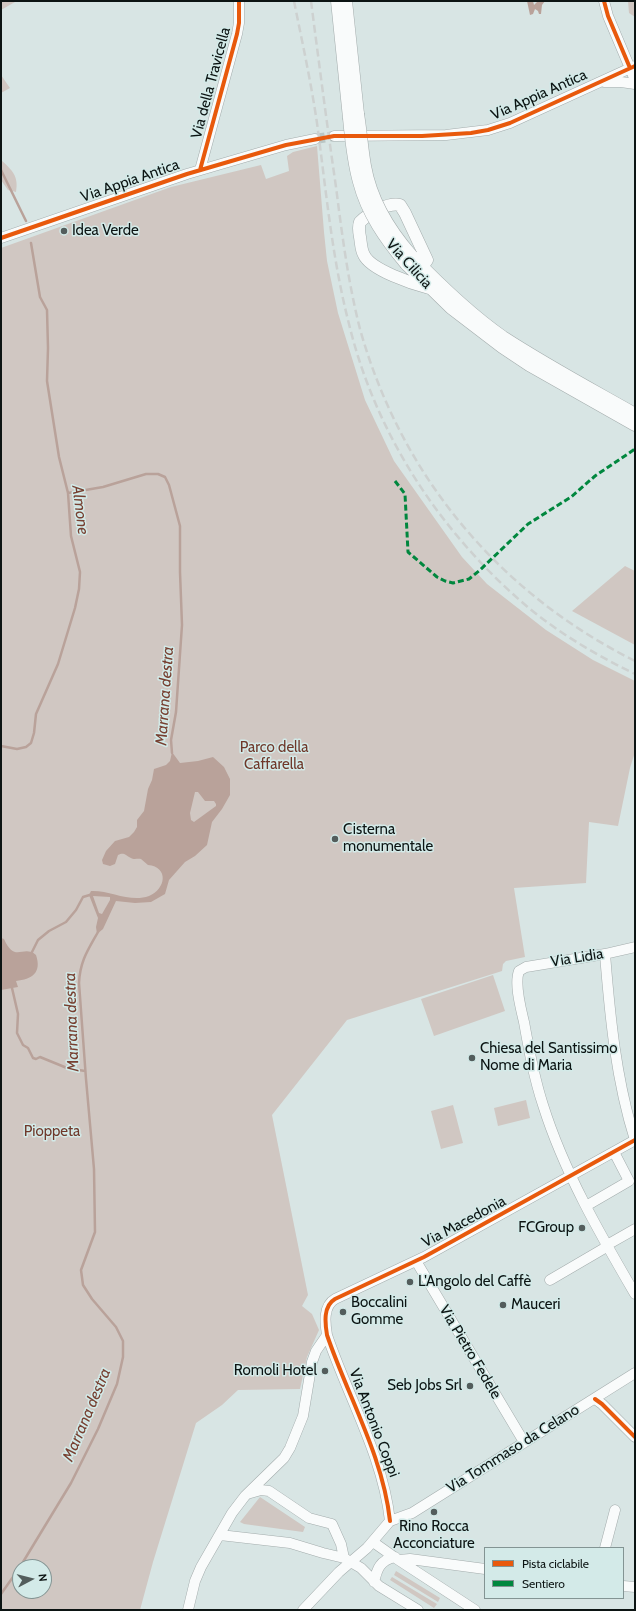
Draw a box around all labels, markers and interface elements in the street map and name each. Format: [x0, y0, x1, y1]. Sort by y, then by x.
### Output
street label: Via della Travicella [187, 25, 235, 141]
street label: Via Appia Antica [488, 66, 590, 124]
street label: Via Appia Antica [78, 156, 182, 206]
place label: Idea Verde [72, 222, 139, 240]
marker: Idea Verde [59, 226, 69, 236]
street label: Via Cilicia [382, 236, 436, 292]
water label: Almone [67, 484, 93, 536]
water label: Marrana destra [152, 646, 178, 746]
park label: Parco della Caffarella [240, 739, 308, 774]
place label: Cisterna monumentale [343, 821, 433, 856]
marker: Cisterna monumentale [330, 834, 340, 844]
street label: Via Lidia [549, 945, 605, 971]
water label: Marrana destra [61, 972, 83, 1072]
place label: Chiesa del Santissimo Nome di Maria [480, 1040, 617, 1075]
marker: Chiesa del Santissimo Nome di Maria [467, 1053, 477, 1063]
park label: Pioppeta [24, 1123, 80, 1141]
street label: Via Macedonia [419, 1192, 509, 1252]
place label: FCGroup [518, 1219, 574, 1237]
marker: FCGroup [577, 1223, 587, 1233]
place label: L'Angolo del Caffè [418, 1273, 531, 1291]
marker: L'Angolo del Caffè [405, 1277, 415, 1287]
place label: Boccalini Gomme [351, 1294, 407, 1329]
place label: Mauceri [511, 1296, 560, 1314]
marker: Mauceri [498, 1300, 508, 1310]
street label: Via Pietro Fedele [435, 1302, 505, 1402]
marker: Boccalini Gomme [338, 1307, 348, 1317]
place label: Romoli Hotel [234, 1362, 317, 1380]
water label: Marrana destra [59, 1366, 115, 1464]
marker: Romoli Hotel [320, 1366, 330, 1376]
street label: Via Antonio Coppi [345, 1366, 403, 1480]
place label: Seb Jobs Srl [387, 1377, 462, 1395]
marker: Seb Jobs Srl [465, 1381, 475, 1391]
street label: Via Tommaso da Celano [443, 1401, 583, 1497]
marker: Rino Rocca Acconciature [429, 1507, 439, 1517]
place label: Rino Rocca Acconciature [393, 1518, 475, 1553]
legend [484, 1547, 624, 1599]
text: Pista ciclabile [522, 1556, 589, 1571]
north arrow [12, 1559, 52, 1599]
text: N [35, 1573, 50, 1582]
text: Sentiero [522, 1576, 565, 1591]

